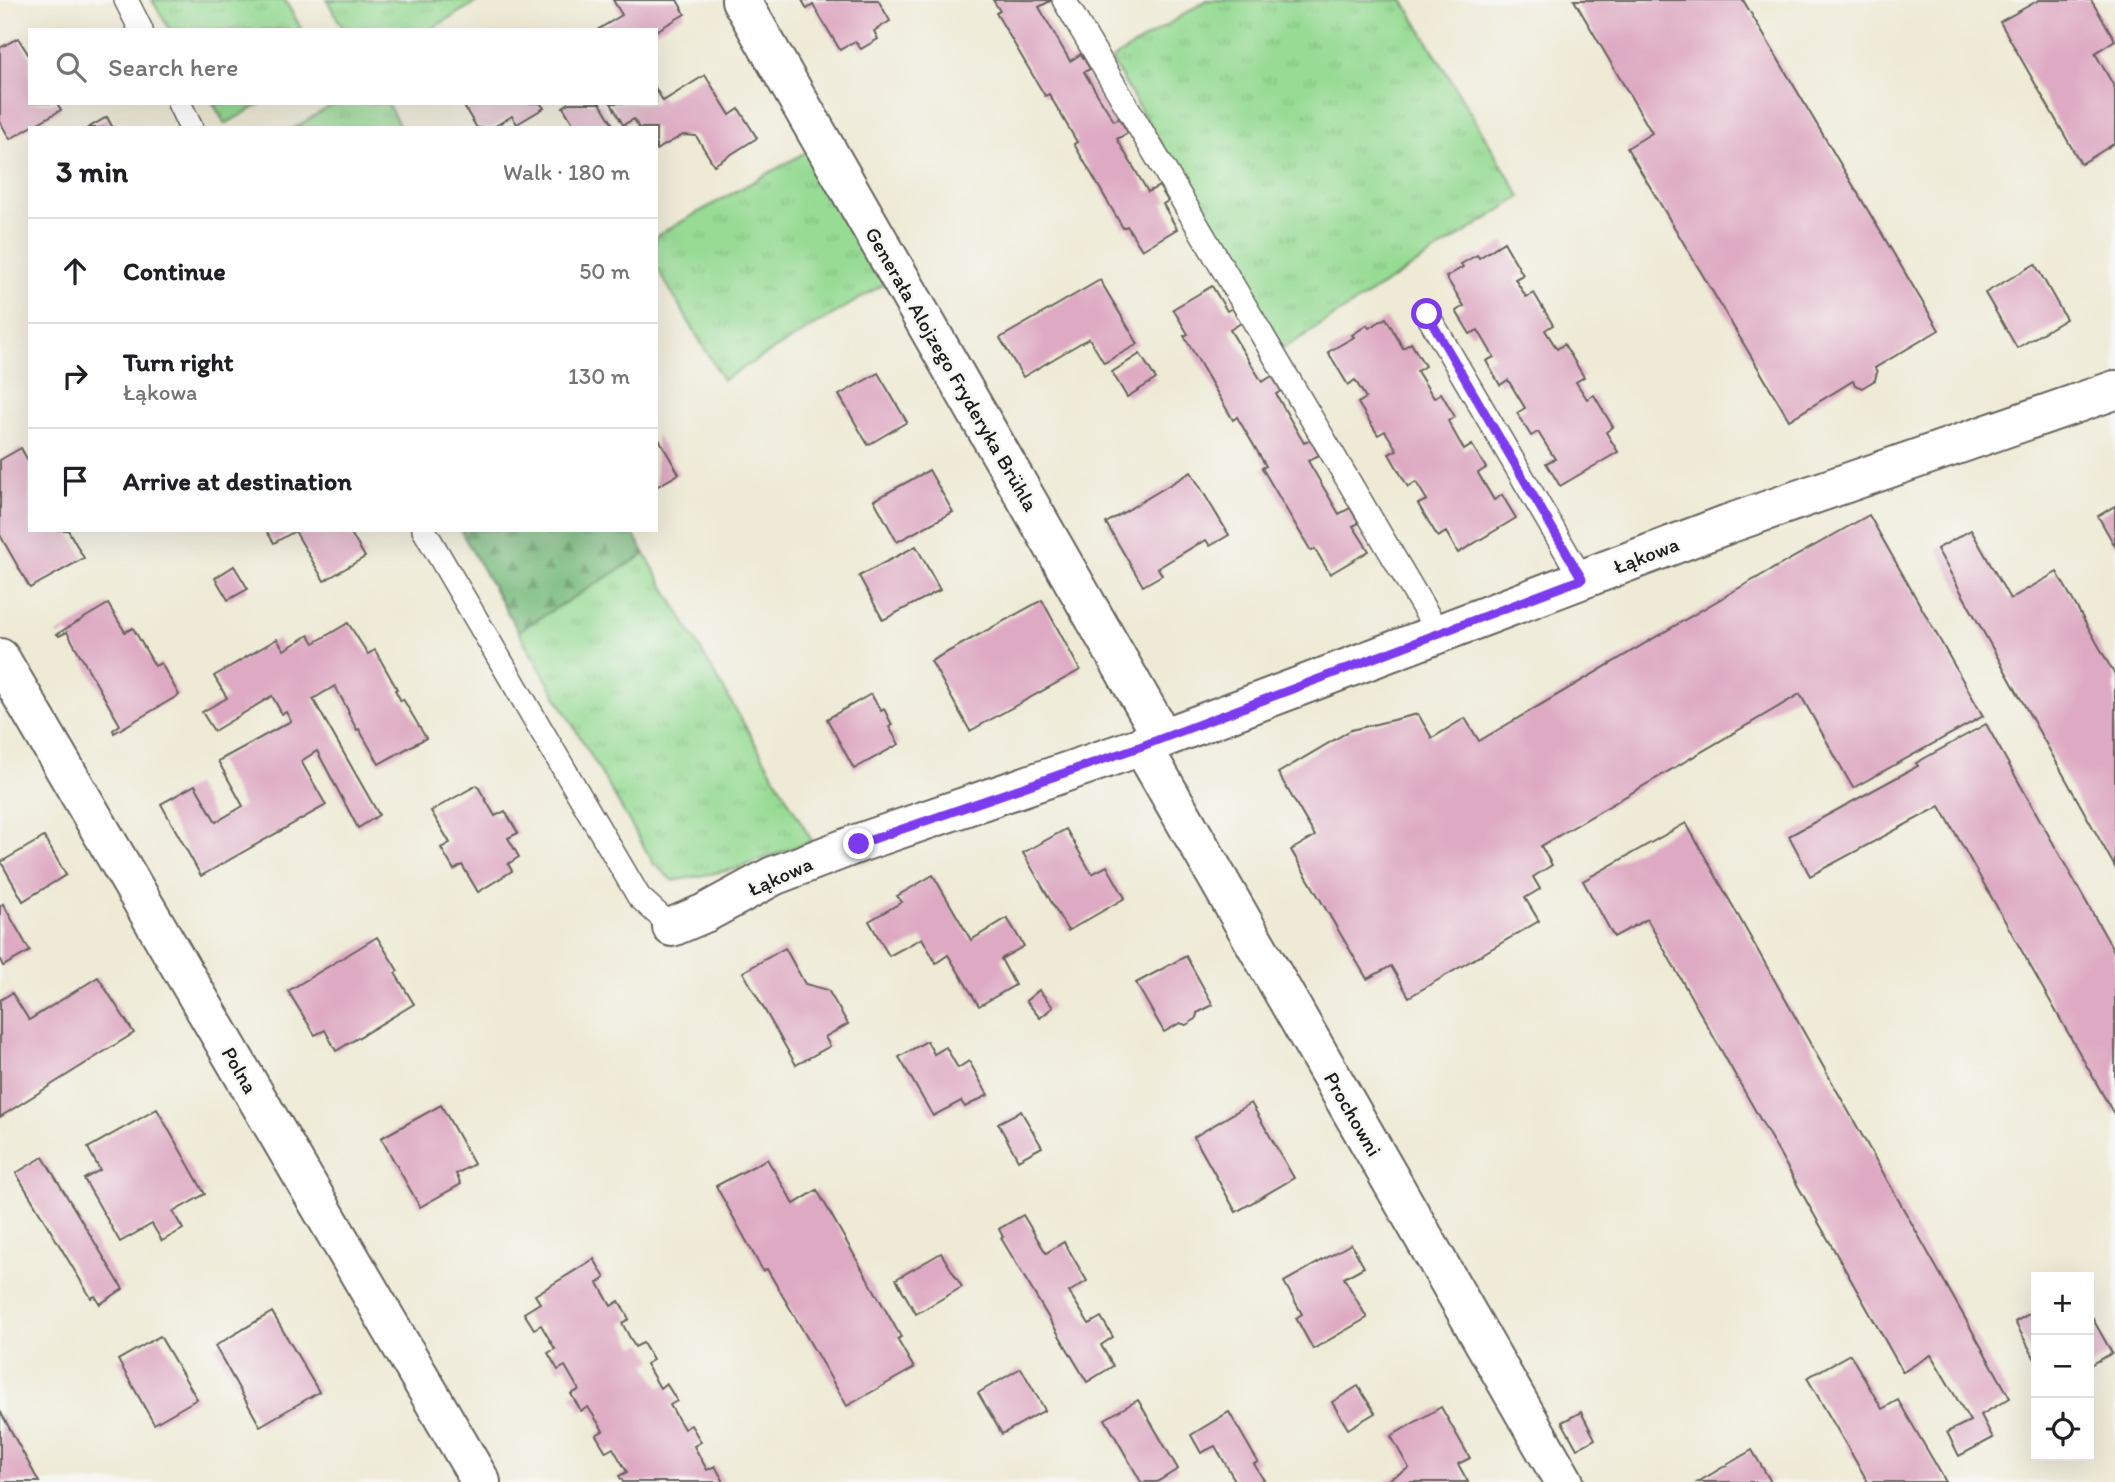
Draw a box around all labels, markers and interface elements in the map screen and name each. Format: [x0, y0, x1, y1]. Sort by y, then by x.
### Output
search box [28, 28, 658, 105]
icon: search [52, 48, 90, 86]
text: Search here [108, 51, 238, 83]
text: 3 min [56, 153, 128, 190]
text: Walk · 180 m [503, 158, 630, 186]
street label: Generała Alojzego Fryderyka Brühla [860, 222, 1044, 516]
icon: ahead [56, 252, 94, 290]
text: Continue [123, 255, 226, 287]
text: 50 m [579, 257, 630, 285]
route start [1411, 298, 1442, 329]
text: Turn right [123, 346, 234, 378]
icon: right [56, 357, 94, 395]
text: 130 m [568, 362, 630, 390]
text: Łąkowa [123, 378, 197, 406]
icon: arrive [56, 462, 94, 500]
text: Arrive at destination [123, 465, 352, 497]
street label: Łąkowa [1610, 531, 1682, 579]
route end [843, 828, 874, 859]
street label: Łąkowa [744, 851, 816, 901]
street label: Polna [217, 1042, 263, 1098]
street label: Prochowni [1319, 1067, 1387, 1161]
map controls [2031, 1272, 2094, 1461]
button: + [2031, 1272, 2094, 1335]
button: − [2031, 1335, 2094, 1398]
button: locate [2031, 1398, 2094, 1461]

